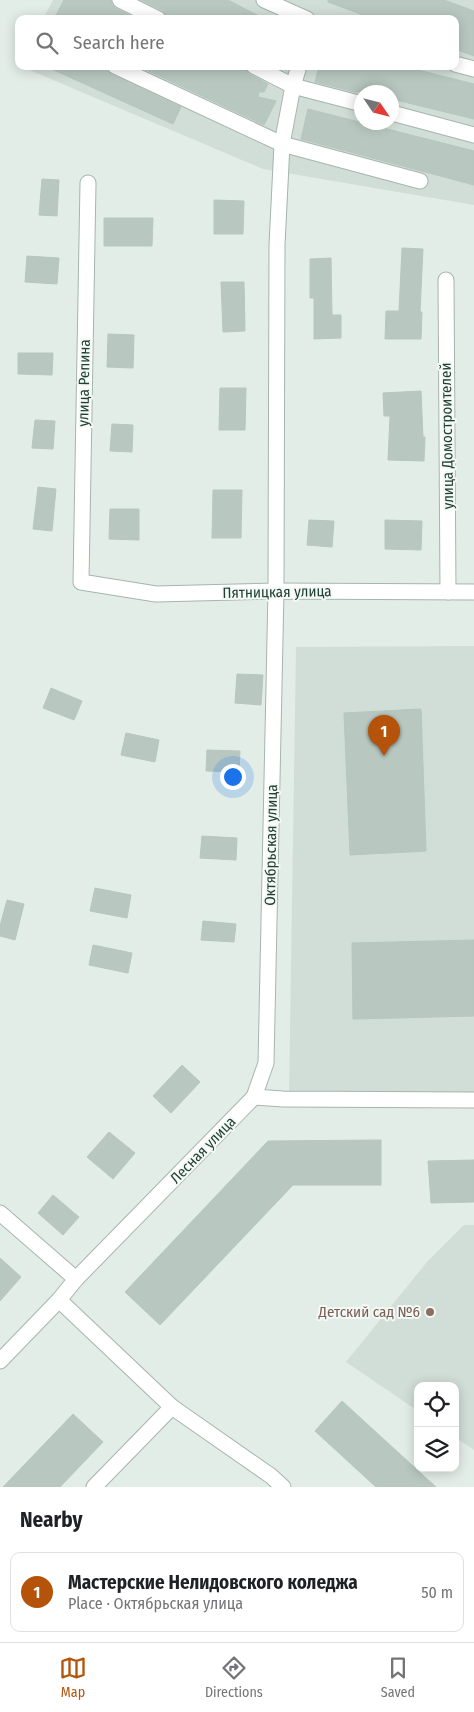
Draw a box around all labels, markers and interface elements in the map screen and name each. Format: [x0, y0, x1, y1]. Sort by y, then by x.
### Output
search box [15, 15, 459, 70]
icon: search [33, 29, 61, 57]
text: Search here [73, 31, 165, 54]
north arrow [354, 85, 399, 130]
street label: улица Репина [74, 339, 94, 427]
street label: улица Домостроителей [437, 362, 457, 510]
street label: Пятницкая улица [222, 582, 332, 602]
pin: 1 [368, 715, 400, 756]
your location [220, 764, 246, 790]
street label: Октябрьская улица [261, 784, 281, 906]
street label: Лесная улица [166, 1113, 240, 1187]
place label: Детский сад №6 [318, 1303, 420, 1321]
marker: Детский сад №6 [424, 1306, 436, 1318]
map controls [414, 1382, 459, 1472]
button: locate [414, 1382, 459, 1427]
button: layers [414, 1427, 459, 1472]
text: Nearby [20, 1507, 82, 1533]
text: Мастерские Нелидовского коледжа [68, 1571, 358, 1594]
text: 1 [34, 1583, 40, 1602]
text: 50 m [421, 1583, 453, 1602]
text: Place · Октябрьская улица [68, 1594, 243, 1613]
tab: Map [59, 1654, 87, 1701]
tab: Directions [205, 1654, 263, 1701]
tab: Saved [381, 1654, 415, 1701]

